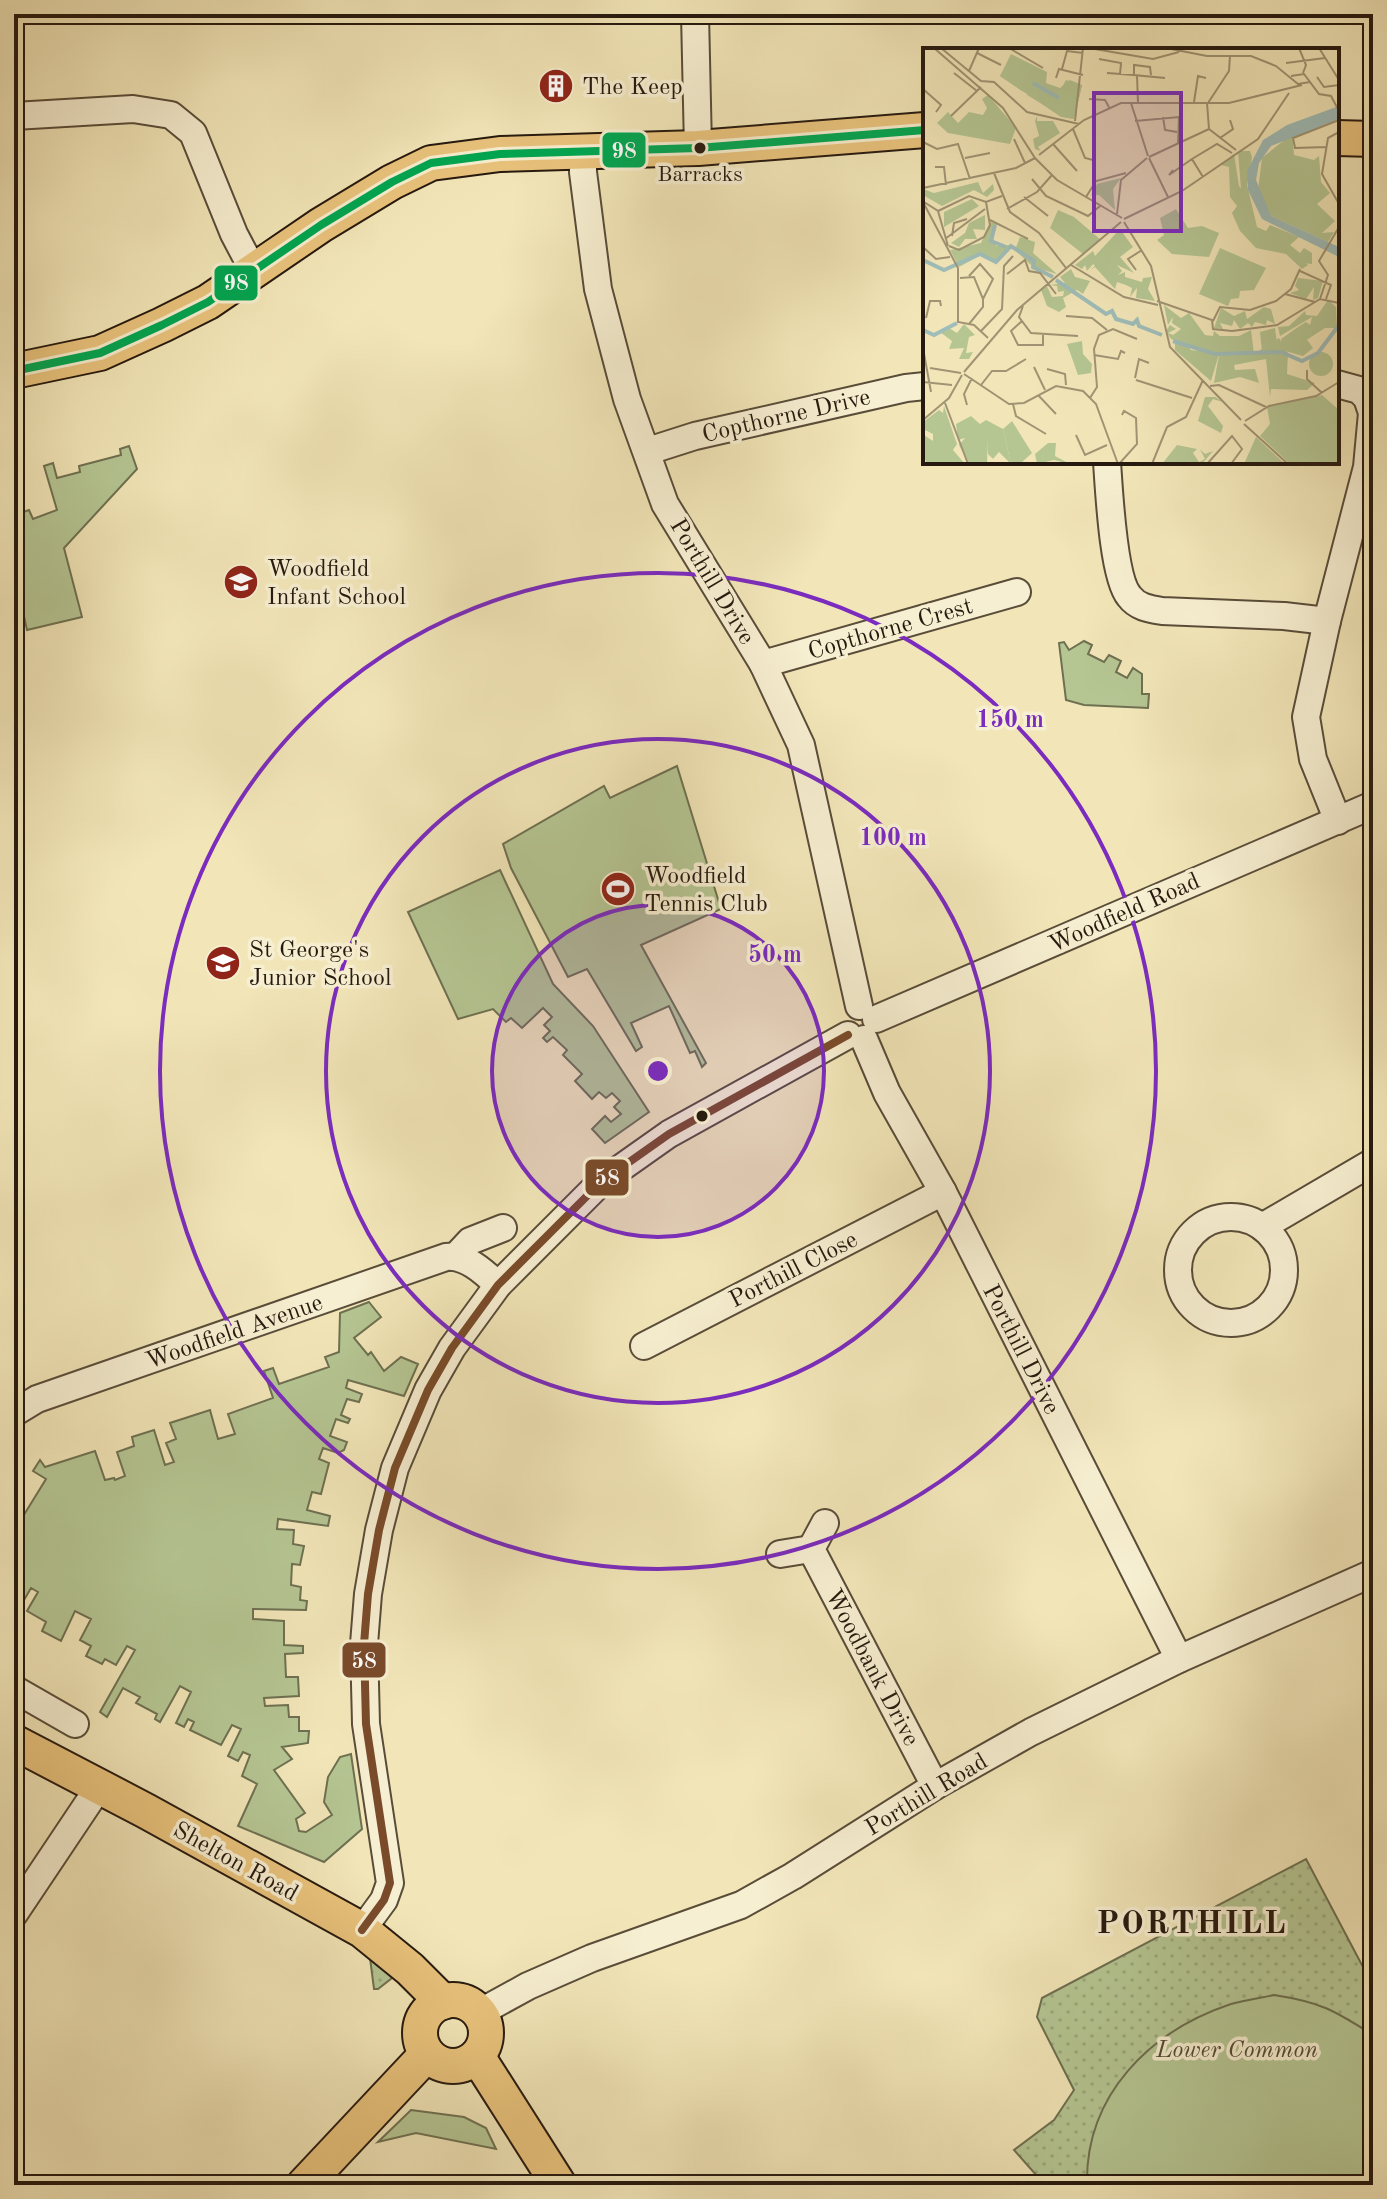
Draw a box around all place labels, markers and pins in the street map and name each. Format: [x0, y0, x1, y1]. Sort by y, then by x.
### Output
building icon: The Keep [537, 67, 575, 105]
place label: The Keep [582, 76, 683, 100]
marker: Barracks [692, 140, 708, 156]
place label: Barracks [657, 164, 743, 186]
place label: Woodfield Infant School [267, 558, 406, 610]
school or university icon: Woodfield Infant School [222, 563, 260, 601]
place label: Woodfield Tennis Club [644, 865, 768, 917]
sports icon: Woodfield Tennis Club [599, 870, 637, 908]
place label: St George's Junior School [249, 939, 391, 991]
school or university icon: St George's Junior School [204, 944, 242, 982]
centre of rings [644, 1057, 672, 1085]
unlabelled marker [694, 1108, 710, 1124]

